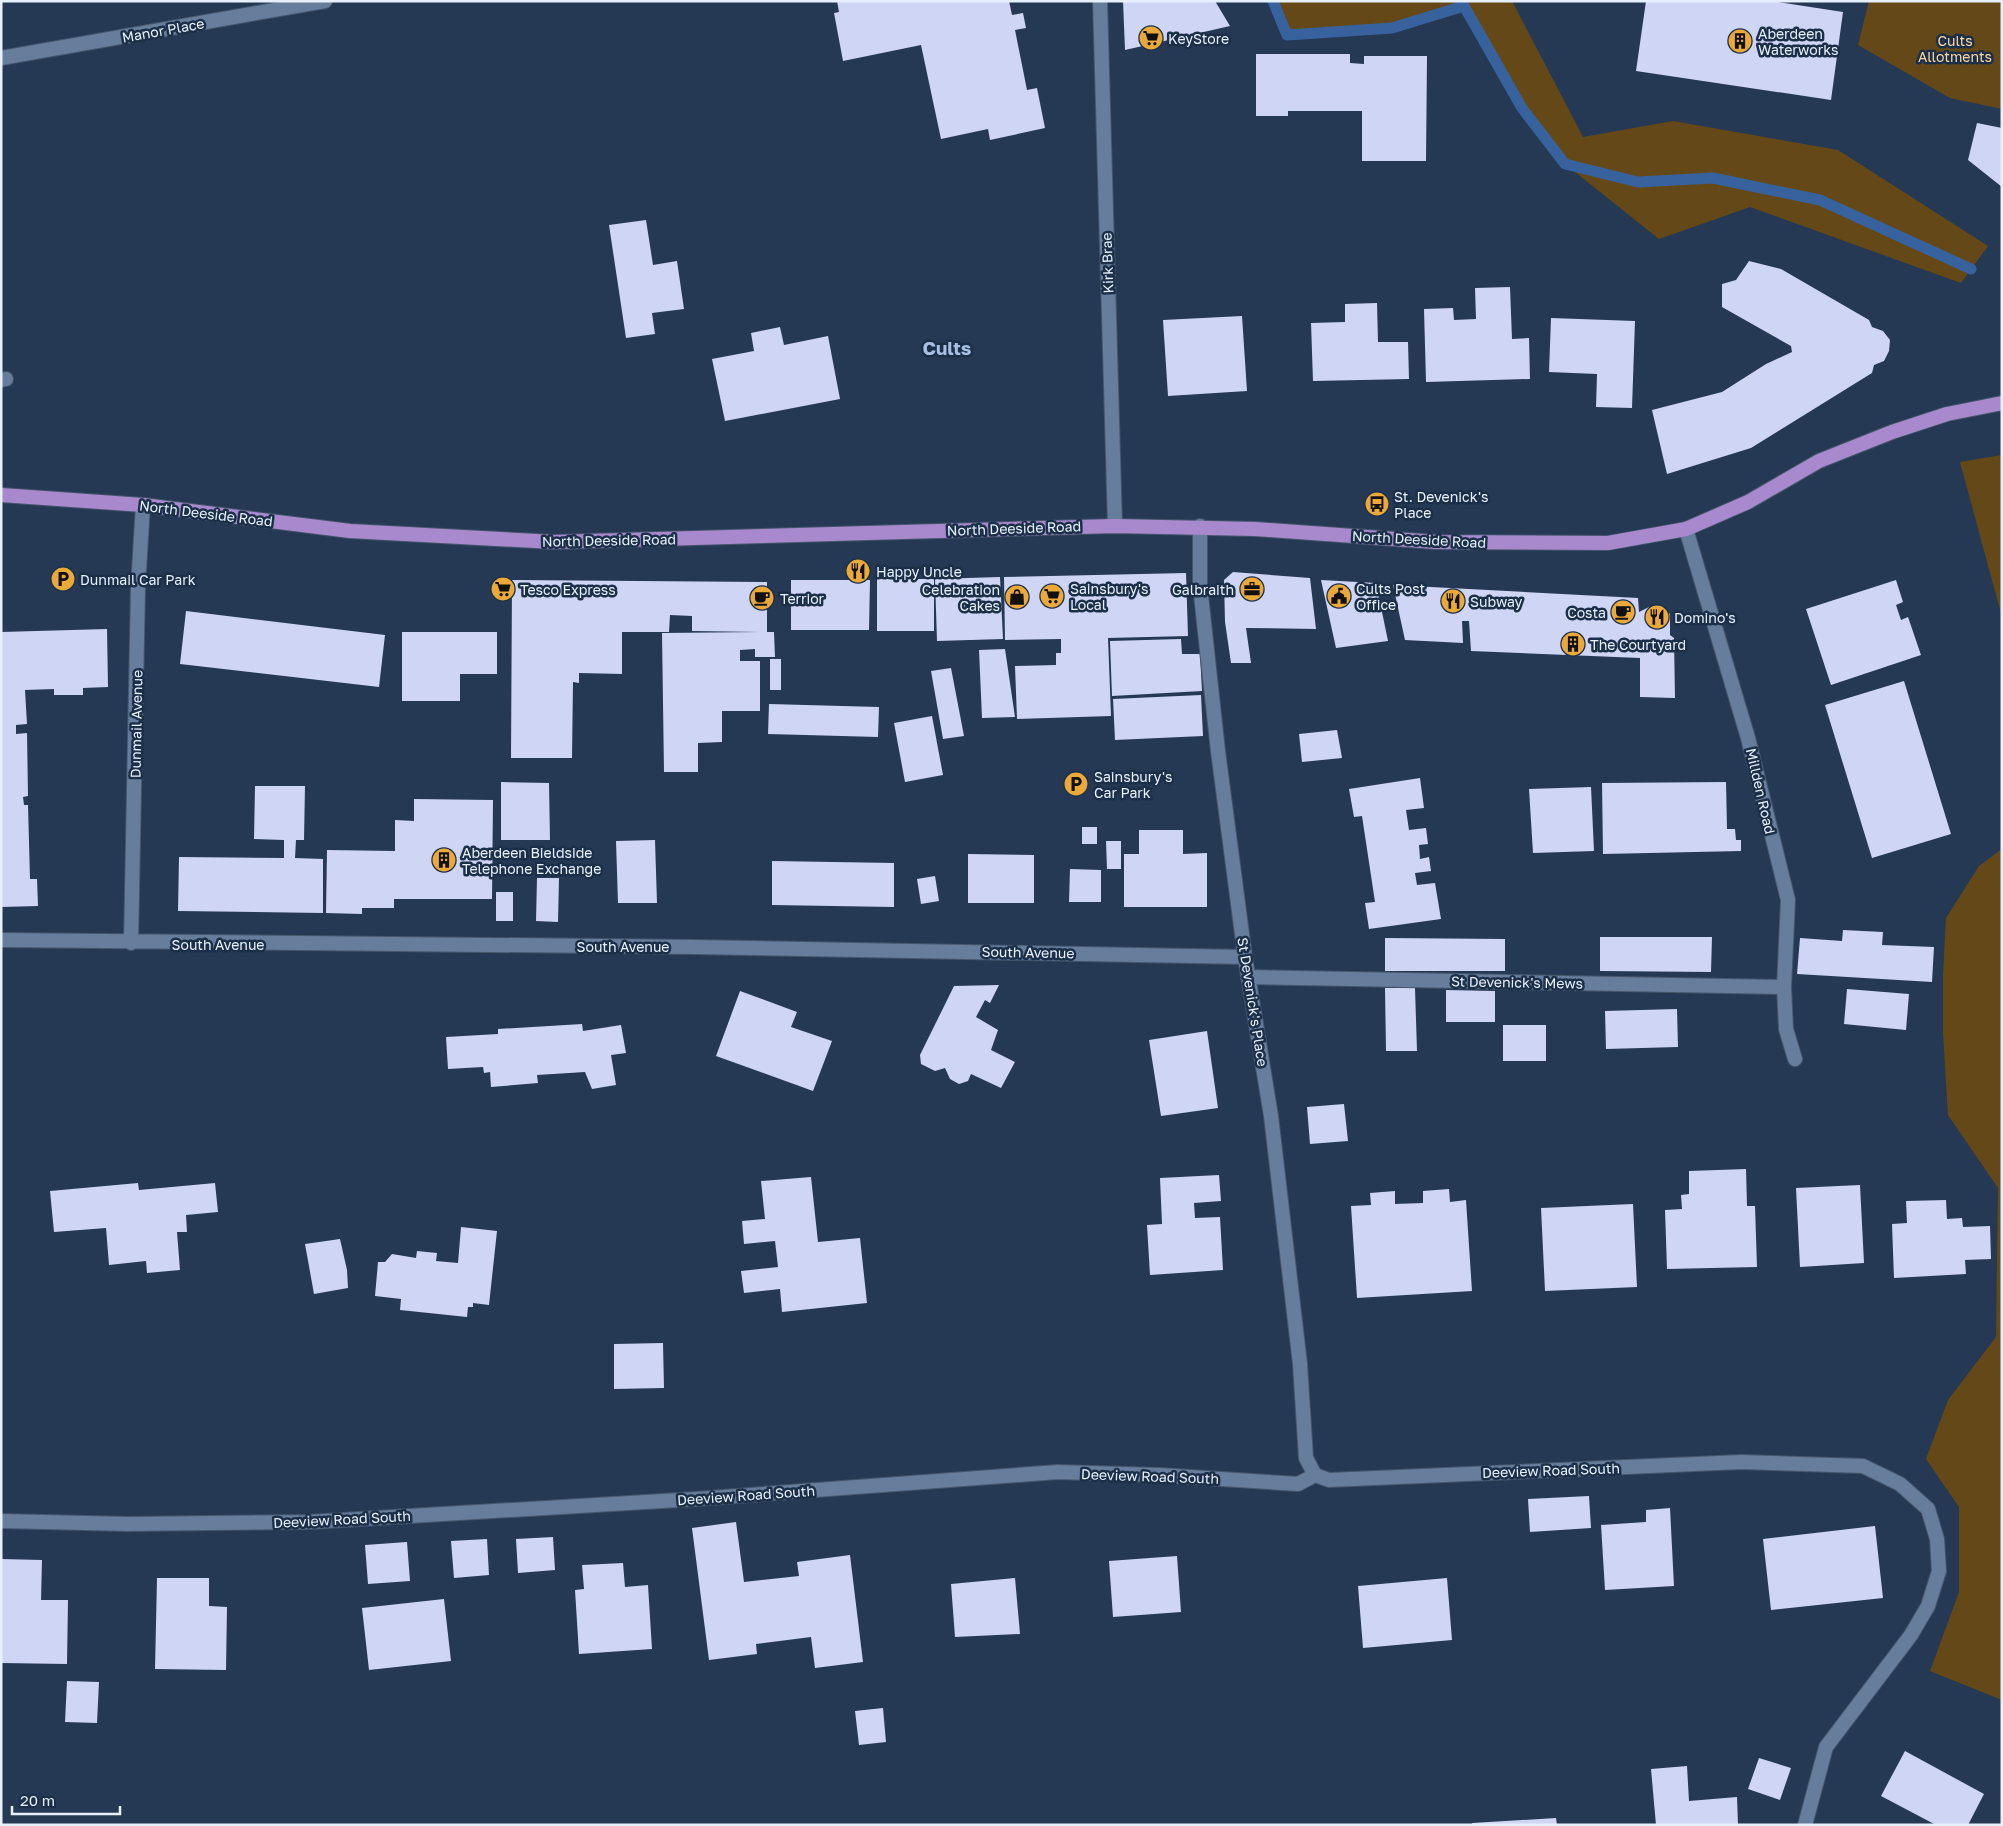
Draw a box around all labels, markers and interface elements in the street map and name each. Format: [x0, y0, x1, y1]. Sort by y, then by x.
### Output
street label: Manor Place [121, 14, 205, 46]
supermarket icon: KeyStore [1138, 25, 1164, 51]
place label: Aberdeen Waterworks [1758, 25, 1839, 58]
building icon: Aberdeen Waterworks [1727, 28, 1753, 54]
place label: KeyStore [1168, 30, 1229, 47]
park label: Cults Allotments [1918, 32, 1992, 65]
street label: Kirk Brae [1097, 232, 1117, 294]
district label: Cults [922, 336, 972, 359]
place label: St. Devenick's Place [1394, 488, 1488, 521]
bus stop icon: St. Devenick's Place [1364, 491, 1390, 517]
street label: North Deeside Road [138, 496, 274, 530]
street label: North Deeside Road [947, 517, 1081, 539]
street label: North Deeside Road [1352, 527, 1486, 551]
street label: North Deeside Road [542, 530, 676, 550]
restaurant icon: Happy Uncle [845, 558, 871, 584]
place label: Happy Uncle [876, 563, 962, 580]
parking icon: Dunmail Car Park [50, 566, 76, 592]
place label: Dunmail Car Park [80, 571, 196, 588]
supermarket icon: Tesco Express [490, 576, 516, 602]
office icon: Galbraith [1239, 576, 1265, 602]
place label: Sainsbury's Local [1070, 580, 1149, 613]
place label: Cults Post Office [1356, 580, 1425, 613]
place label: Tesco Express [520, 581, 616, 598]
place label: Celebration Cakes [922, 581, 1000, 614]
place label: Galbraith [1172, 581, 1234, 598]
supermarket icon: Sainsbury's Local [1039, 583, 1065, 609]
public building icon: Cults Post Office [1326, 583, 1352, 609]
shop icon: Celebration Cakes [1004, 584, 1030, 610]
cafe icon: Terrior [749, 585, 775, 611]
restaurant icon: Subway [1440, 588, 1466, 614]
place label: Terrior [780, 590, 825, 607]
place label: Subway [1470, 593, 1523, 610]
cafe icon: Costa [1610, 599, 1636, 625]
place label: Costa [1567, 604, 1606, 621]
restaurant icon: Domino's [1644, 604, 1670, 630]
place label: Domino's [1674, 609, 1736, 626]
building icon: The Courtyard [1560, 631, 1586, 657]
place label: The Courtyard [1590, 636, 1686, 653]
street label: Dunmail Avenue [127, 670, 145, 778]
street label: Millden Road [1743, 746, 1779, 836]
place label: Sainsbury's Car Park [1094, 768, 1173, 801]
parking icon: Sainsbury's Car Park [1063, 771, 1089, 797]
place label: Aberdeen Bieldside Telephone Exchange [462, 844, 601, 877]
building icon: Aberdeen Bieldside Telephone Exchange [431, 847, 457, 873]
street label: South Avenue [172, 936, 264, 953]
street label: St Devenick's Place [1234, 936, 1272, 1068]
street label: South Avenue [577, 938, 669, 955]
street label: South Avenue [981, 943, 1075, 961]
street label: St Devenick's Mews [1451, 972, 1583, 992]
street label: Deeview Road South [1482, 1459, 1620, 1481]
street label: Deeview Road South [1081, 1465, 1219, 1487]
street label: Deeview Road South [677, 1482, 815, 1508]
street label: Deeview Road South [273, 1507, 411, 1531]
scale bar [12, 1784, 120, 1816]
text: 20 m [20, 1791, 55, 1809]

